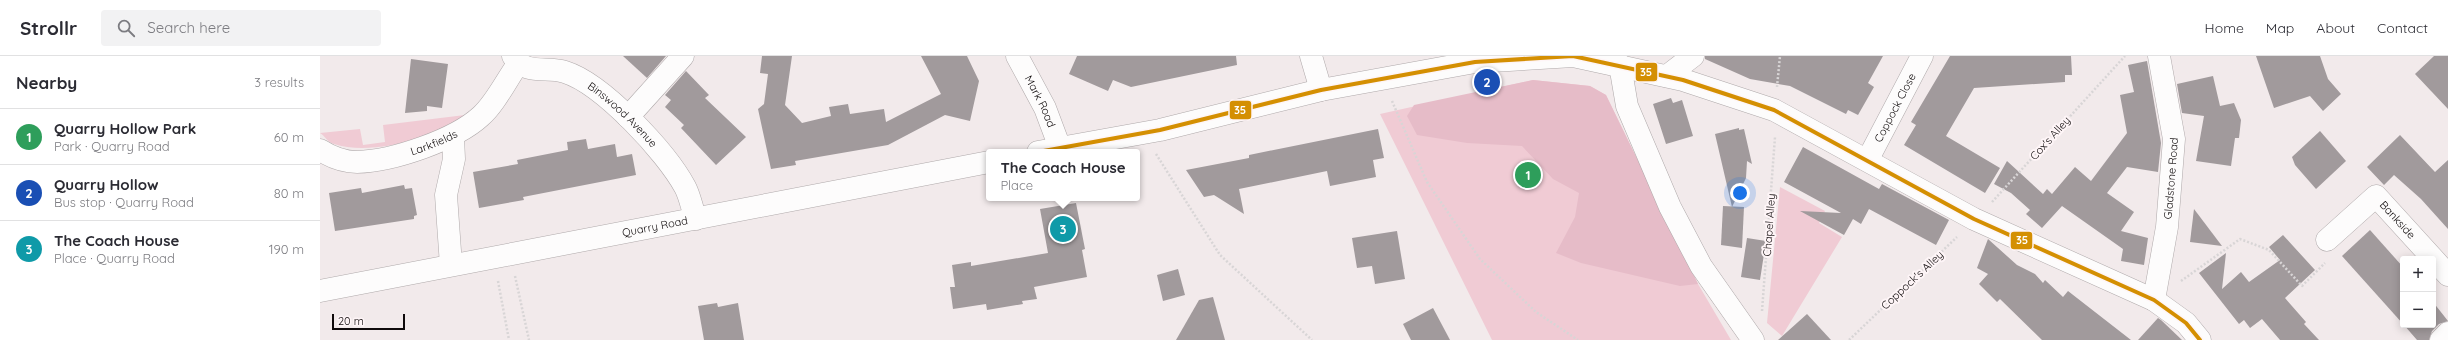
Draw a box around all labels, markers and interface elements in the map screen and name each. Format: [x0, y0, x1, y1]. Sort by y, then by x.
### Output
search box [101, 10, 381, 46]
text: Strollr [20, 16, 77, 40]
icon: search [115, 17, 137, 39]
text: Search here [147, 18, 230, 37]
text: Home [2205, 19, 2244, 37]
text: Map [2266, 19, 2294, 37]
text: About [2316, 19, 2355, 37]
text: Contact [2377, 19, 2428, 37]
line badge: 35 [1635, 62, 1658, 82]
text: 35 [1640, 65, 1652, 79]
pin: 2 [1474, 67, 1500, 97]
street label: Coppock Close [1871, 71, 1919, 145]
text: Nearby [16, 72, 77, 93]
street label: Mark Road [1022, 73, 1059, 129]
text: 3 results [254, 74, 304, 90]
street label: Binswood Avenue [585, 79, 660, 150]
line badge: 35 [1229, 100, 1252, 120]
text: 35 [1234, 103, 1246, 117]
street label: Cox's Alley [2027, 113, 2073, 163]
text: Quarry Hollow Park [54, 119, 196, 138]
street label: Larkfields [409, 127, 460, 158]
text: 1 [26, 129, 32, 145]
text: 60 m [274, 129, 304, 145]
street label: Gladstone Road [2161, 137, 2181, 220]
text: Park · Quarry Road [54, 138, 170, 154]
popup [986, 149, 1140, 201]
text: The Coach House [1000, 158, 1126, 177]
pin: 1 [1515, 160, 1541, 190]
text: Quarry Hollow [54, 175, 159, 194]
text: Place [1000, 177, 1033, 193]
your location [1730, 183, 1750, 203]
text: 2 [25, 185, 33, 201]
text: 80 m [274, 185, 304, 201]
street label: Chapel Alley [1760, 193, 1778, 257]
text: Bus stop · Quarry Road [54, 194, 194, 210]
street label: Bankside [2377, 198, 2418, 242]
street label: Quarry Road [621, 213, 689, 240]
pin: 3 [1050, 214, 1076, 244]
text: The Coach House [54, 231, 179, 250]
line badge: 35 [2010, 231, 2033, 250]
text: 35 [2016, 233, 2028, 247]
text: 3 [26, 241, 32, 257]
text: 190 m [269, 241, 304, 257]
street label: Coppock's Alley [1878, 248, 1946, 312]
text: Place · Quarry Road [54, 250, 175, 266]
map controls [2400, 256, 2436, 328]
button: + [2400, 256, 2436, 292]
button: − [2400, 292, 2436, 328]
scale bar [332, 312, 405, 331]
text: 20 m [338, 314, 364, 328]

